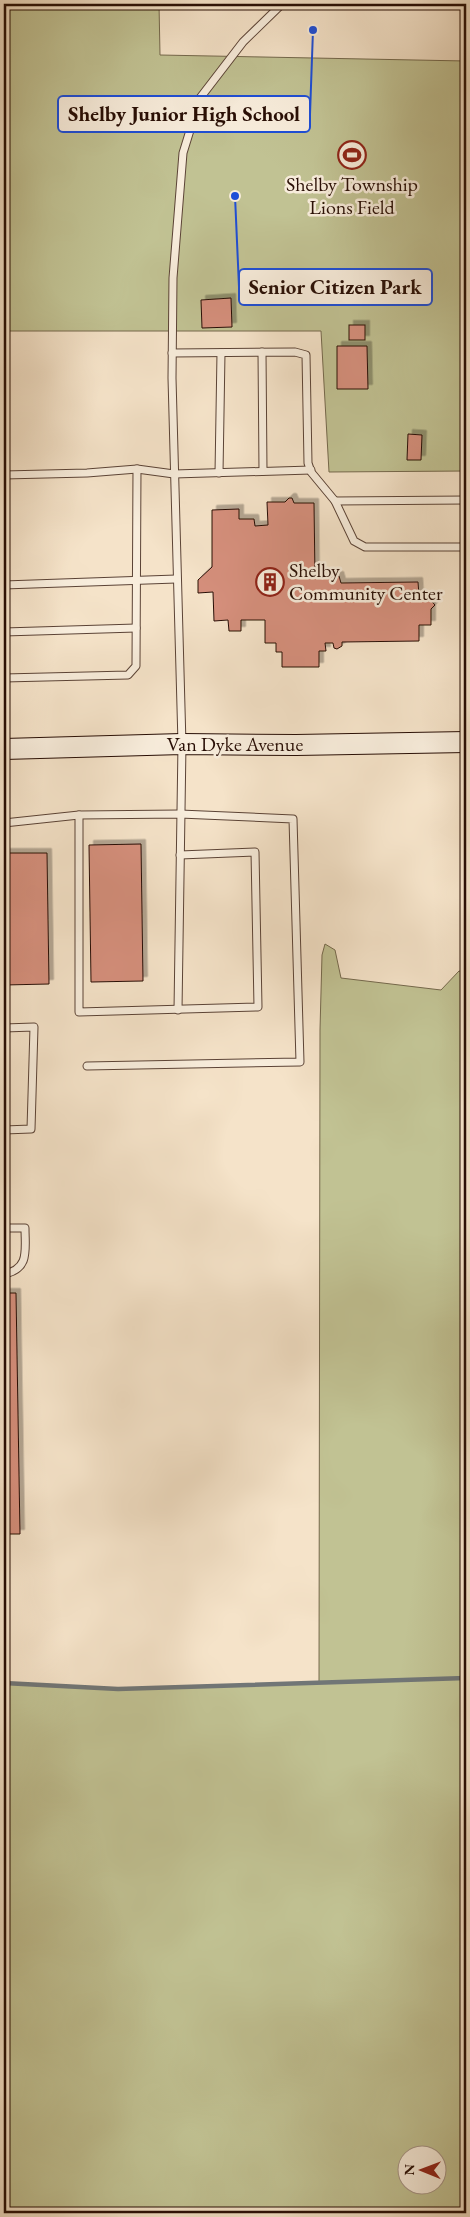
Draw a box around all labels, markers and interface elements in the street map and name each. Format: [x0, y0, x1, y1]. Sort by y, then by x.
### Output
callout: Shelby Junior High School [58, 96, 310, 132]
text: Shelby Junior High School [68, 100, 300, 127]
sports icon: Shelby Township Lions Field [337, 140, 367, 170]
place label: Shelby Township Lions Field [286, 171, 418, 220]
callout: Senior Citizen Park [239, 269, 432, 305]
text: Senior Citizen Park [248, 273, 422, 300]
place label: Shelby Community Center [289, 557, 443, 606]
building icon: Shelby Community Center [255, 567, 285, 597]
street label: Van Dyke Avenue [167, 731, 303, 757]
north arrow [398, 2144, 448, 2194]
text: N [400, 2163, 418, 2176]

